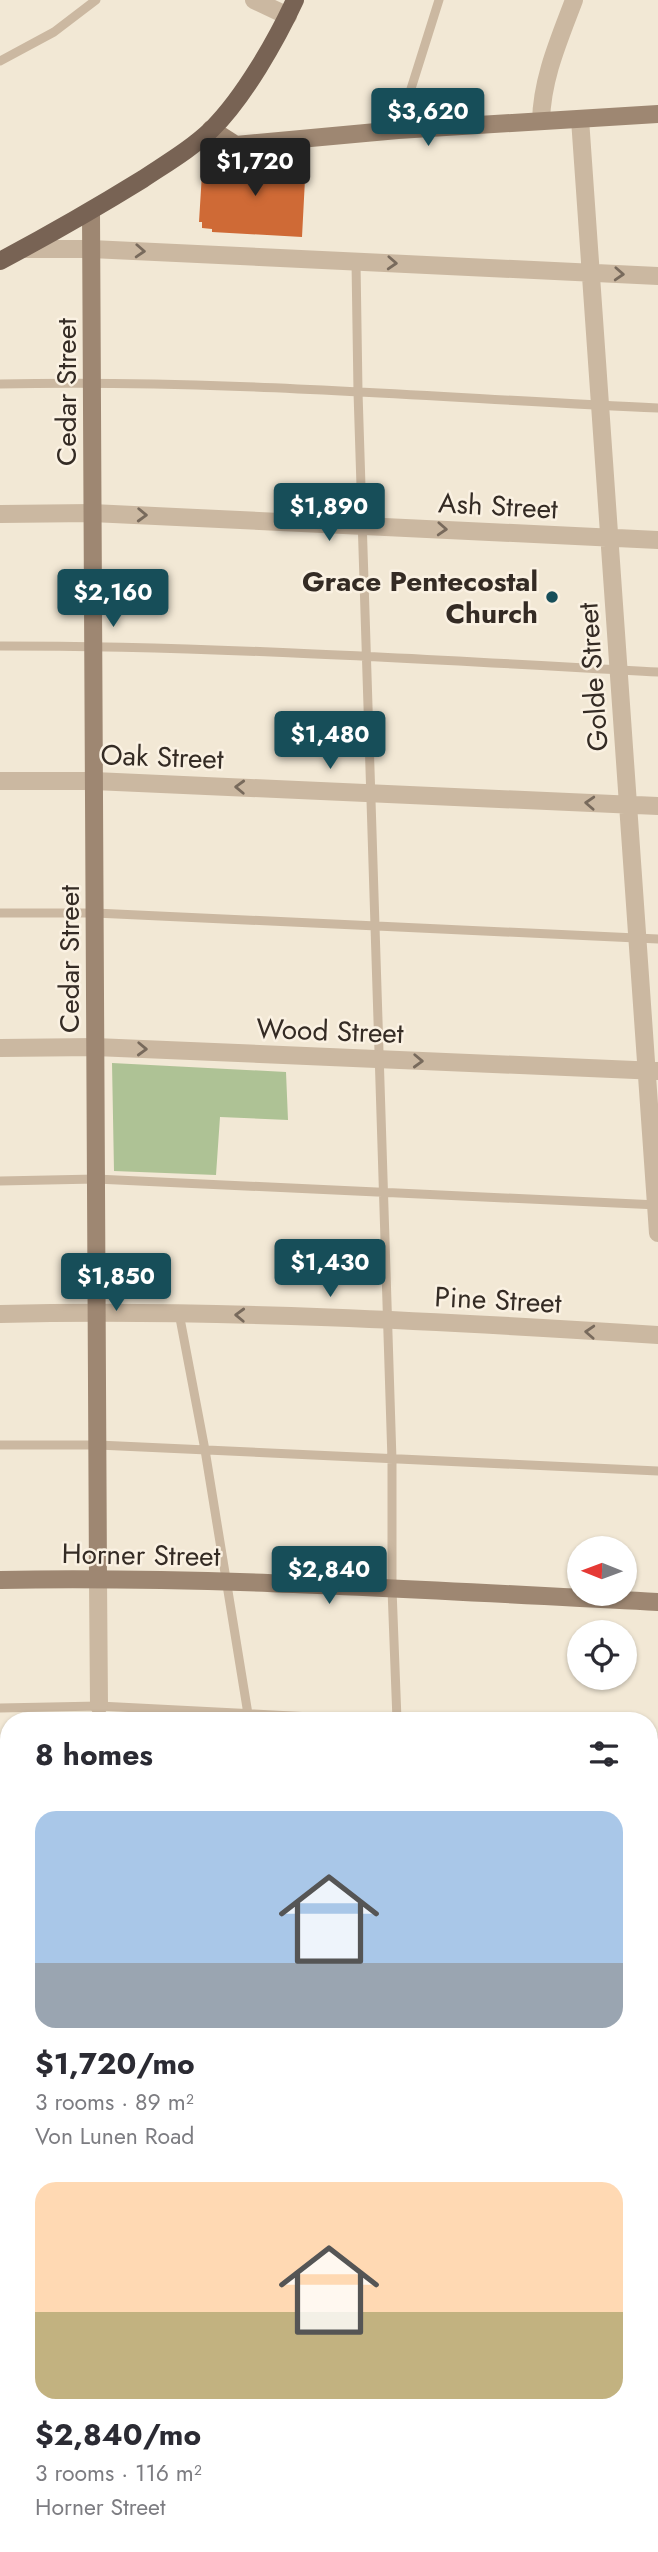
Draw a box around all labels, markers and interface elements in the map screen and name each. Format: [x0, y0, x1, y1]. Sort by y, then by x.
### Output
pin: $3,620 [371, 88, 485, 148]
text: $3,620 [387, 94, 469, 128]
pin: $1,720 [198, 138, 312, 198]
text: $1,720 [216, 144, 294, 178]
one-way arrow [135, 244, 146, 259]
one-way arrow [387, 256, 398, 271]
one-way arrow [614, 267, 625, 282]
street label: Cedar Street [46, 318, 87, 466]
street label: Ash Street [437, 482, 559, 530]
pin: $1,890 [272, 484, 386, 543]
text: $1,890 [290, 489, 368, 523]
one-way arrow [136, 508, 147, 523]
one-way arrow [437, 521, 448, 536]
place label: Grace Pentecostal Church [302, 561, 538, 634]
pin: $2,160 [56, 570, 170, 629]
text: $2,160 [73, 575, 153, 609]
marker: Grace Pentecostal Church [544, 589, 560, 605]
street label: Golde Street [567, 601, 619, 753]
pin: $1,480 [273, 712, 387, 771]
text: $1,480 [290, 717, 370, 751]
street label: Oak Street [100, 734, 225, 780]
one-way arrow [234, 779, 245, 794]
one-way arrow [584, 796, 595, 811]
street label: Cedar Street [49, 885, 90, 1033]
street label: Wood Street [256, 1008, 405, 1054]
one-way arrow [136, 1042, 147, 1057]
one-way arrow [413, 1053, 424, 1068]
pin: $1,430 [273, 1240, 387, 1299]
text: $1,430 [290, 1245, 370, 1279]
pin: $1,850 [59, 1254, 173, 1313]
text: $1,850 [77, 1259, 155, 1293]
street label: Pine Street [434, 1276, 563, 1324]
one-way arrow [234, 1308, 245, 1323]
one-way arrow [584, 1324, 595, 1339]
street label: Horner Street [61, 1533, 221, 1577]
north arrow [567, 1536, 637, 1606]
map controls [567, 1536, 637, 1690]
pin: $2,840 [272, 1546, 386, 1606]
text: $2,840 [288, 1552, 370, 1586]
button: locate [567, 1620, 637, 1690]
text: 8 homes [35, 1733, 153, 1776]
icon: filters [585, 1735, 623, 1773]
icon: home [266, 1856, 392, 1982]
text: $1,720/mo [35, 2042, 195, 2085]
text: 3 rooms · 89 m² [35, 2085, 194, 2119]
text: Von Lunen Road [35, 2119, 194, 2153]
icon: home [266, 2227, 392, 2353]
text: $2,840/mo [35, 2413, 201, 2456]
text: 3 rooms · 116 m² [35, 2456, 202, 2490]
text: Horner Street [35, 2490, 165, 2524]

